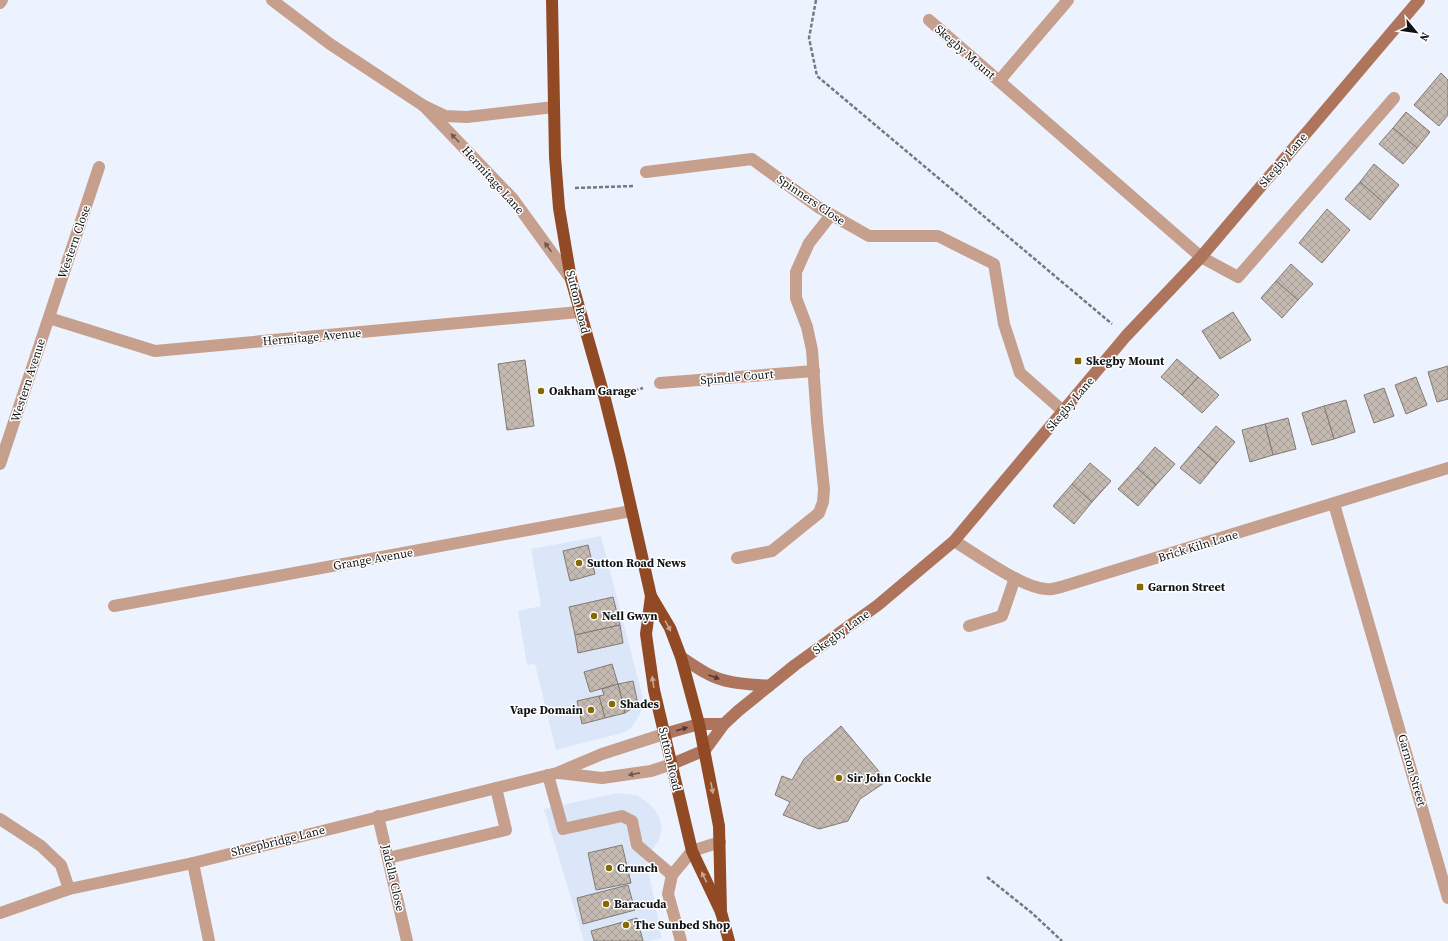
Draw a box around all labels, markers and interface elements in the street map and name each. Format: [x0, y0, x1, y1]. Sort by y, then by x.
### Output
north arrow [1396, 12, 1436, 52]
street label: Skegby Mount [931, 21, 999, 83]
text: N [1416, 29, 1433, 44]
street label: Skegby Lane [1255, 129, 1311, 191]
one-way arrow [450, 133, 459, 143]
street label: Hermitage Lane [458, 143, 528, 217]
street label: Spinners Close [774, 171, 848, 229]
street label: Western Close [54, 203, 94, 281]
one-way arrow [544, 242, 552, 252]
street label: Sutton Road [562, 269, 594, 336]
street label: Hermitage Avenue [262, 325, 362, 349]
street label: Western Avenue [7, 336, 49, 424]
place label: Skegby Mount [1086, 353, 1165, 369]
marker: Skegby Mount [1073, 356, 1083, 366]
street label: Spindle Court [700, 366, 774, 388]
street label: Skegby Lane [1042, 373, 1098, 435]
place label: Oakham Garage [549, 383, 637, 399]
marker: Oakham Garage [536, 386, 546, 396]
street label: Brick Kiln Lane [1156, 526, 1240, 566]
street label: Grange Avenue [332, 544, 414, 574]
place label: Sutton Road News [587, 555, 686, 571]
marker: Sutton Road News [574, 558, 584, 568]
place label: Garnon Street [1148, 579, 1226, 595]
marker: Garnon Street [1135, 582, 1145, 592]
street label: Skegby Lane [809, 606, 873, 658]
place label: Nell Gwyn [602, 608, 658, 624]
marker: Nell Gwyn [589, 611, 599, 621]
one-way arrow [665, 620, 671, 632]
one-way arrow [709, 675, 721, 681]
one-way arrow [650, 676, 656, 689]
place label: Shades [620, 696, 660, 712]
marker: Shades [607, 699, 617, 709]
place label: Vape Domain [510, 702, 584, 718]
marker: Vape Domain [586, 705, 596, 715]
street label: Sutton Road [655, 726, 685, 793]
one-way arrow [676, 726, 688, 732]
street label: Garnon Street [1394, 732, 1430, 808]
place label: Sir John Cockle [847, 770, 931, 786]
one-way arrow [628, 771, 640, 777]
marker: Sir John Cockle [834, 773, 844, 783]
one-way arrow [710, 782, 716, 795]
street label: Sheepbridge Lane [229, 822, 327, 860]
street label: Jadella Close [377, 842, 408, 913]
place label: Crunch [617, 860, 659, 876]
marker: Crunch [604, 863, 614, 873]
one-way arrow [701, 871, 707, 883]
place label: Baracuda [614, 896, 667, 912]
marker: Baracuda [601, 899, 611, 909]
place label: The Sunbed Shop [634, 917, 730, 933]
marker: The Sunbed Shop [621, 920, 631, 930]

